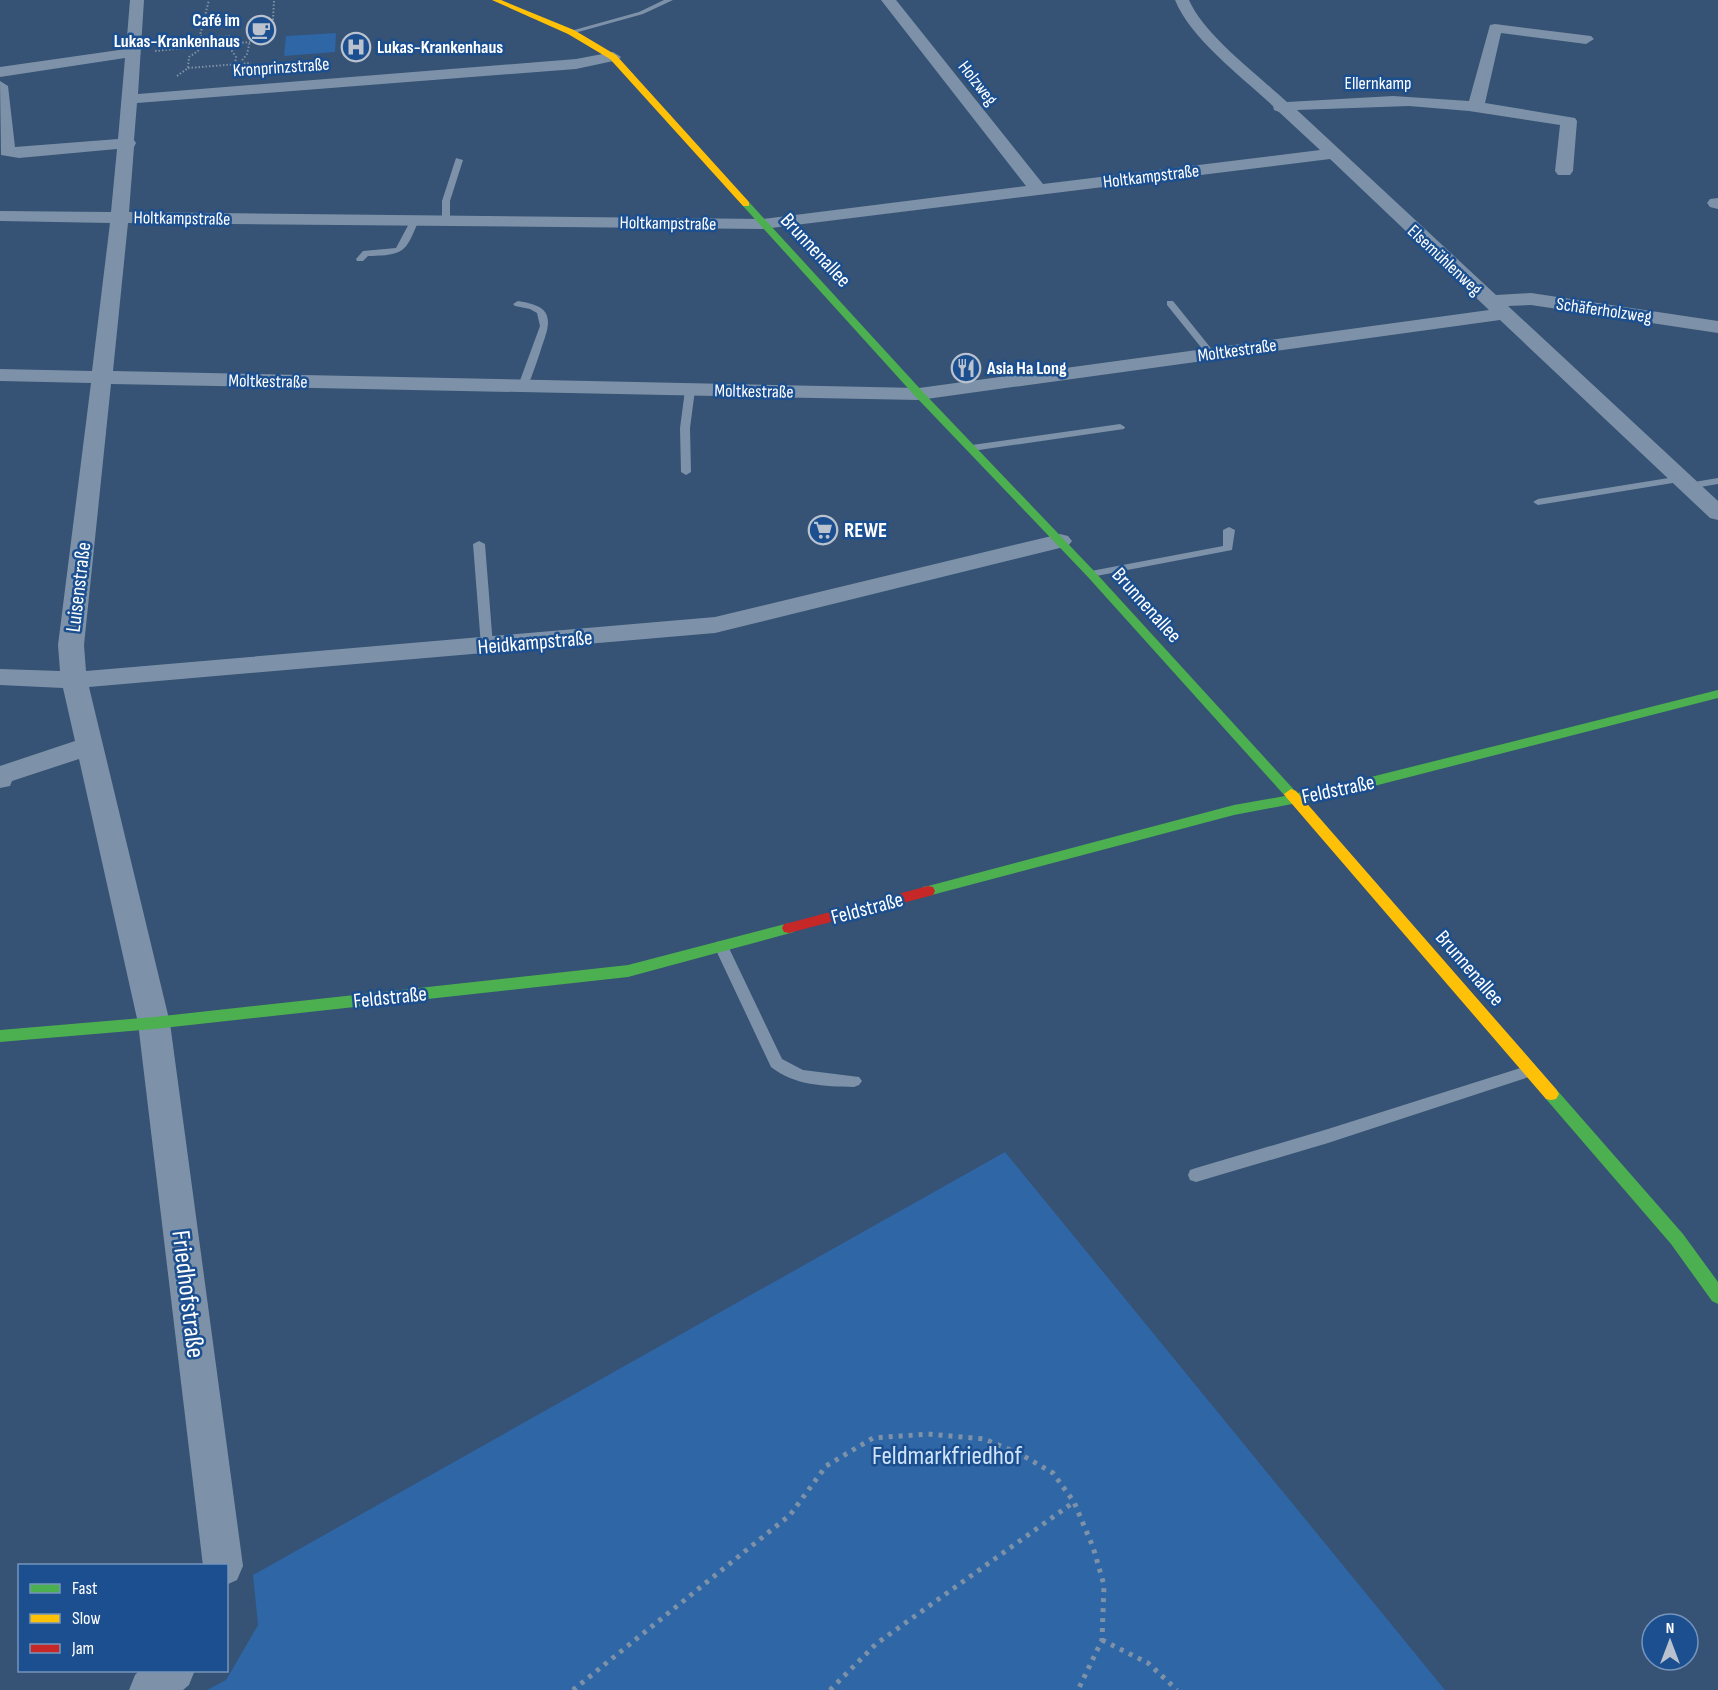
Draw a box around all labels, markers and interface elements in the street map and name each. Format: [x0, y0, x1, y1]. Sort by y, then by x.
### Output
place label: Café im Lukas-Krankenhaus [114, 10, 240, 52]
cafe icon: Café im Lukas-Krankenhaus [245, 14, 277, 46]
hospital icon: Lukas-Krankenhaus [340, 31, 372, 63]
place label: Lukas-Krankenhaus [377, 37, 503, 58]
street label: Kronprinzstraße [232, 54, 330, 81]
street label: Holzweg [954, 57, 1002, 110]
street label: Ellernkamp [1344, 73, 1412, 94]
street label: Holtkampstraße [1102, 160, 1200, 193]
street label: Holtkampstraße [133, 207, 231, 230]
street label: Brunnenallee [775, 208, 856, 293]
street label: Holtkampstraße [619, 212, 717, 235]
street label: Elsemühlenweg [1403, 221, 1486, 300]
street label: Schäferholzweg [1555, 293, 1653, 328]
street label: Moltkestraße [1196, 335, 1278, 366]
restaurant icon: Asia Ha Long [950, 352, 982, 384]
place label: Asia Ha Long [986, 358, 1067, 379]
street label: Moltkestraße [228, 370, 308, 393]
street label: Moltkestraße [714, 380, 794, 403]
supermarket icon: REWE [807, 514, 839, 546]
place label: REWE [844, 518, 887, 543]
street label: Luisenstraße [61, 541, 96, 633]
street label: Brunnenallee [1106, 563, 1187, 648]
street label: Heidkampstraße [477, 625, 593, 660]
street label: Feldstraße [1299, 770, 1377, 809]
street label: Feldstraße [828, 887, 906, 930]
street label: Brunnenallee [1430, 925, 1509, 1011]
street label: Feldstraße [352, 981, 428, 1014]
street label: Friedhofstraße [164, 1229, 211, 1360]
park label: Feldmarkfriedhof [872, 1441, 1023, 1472]
legend [18, 1564, 228, 1672]
text: Fast [72, 1578, 98, 1599]
text: Slow [72, 1608, 101, 1629]
north arrow [1640, 1612, 1700, 1672]
text: N [1666, 1619, 1674, 1638]
text: Jam [71, 1638, 94, 1659]

